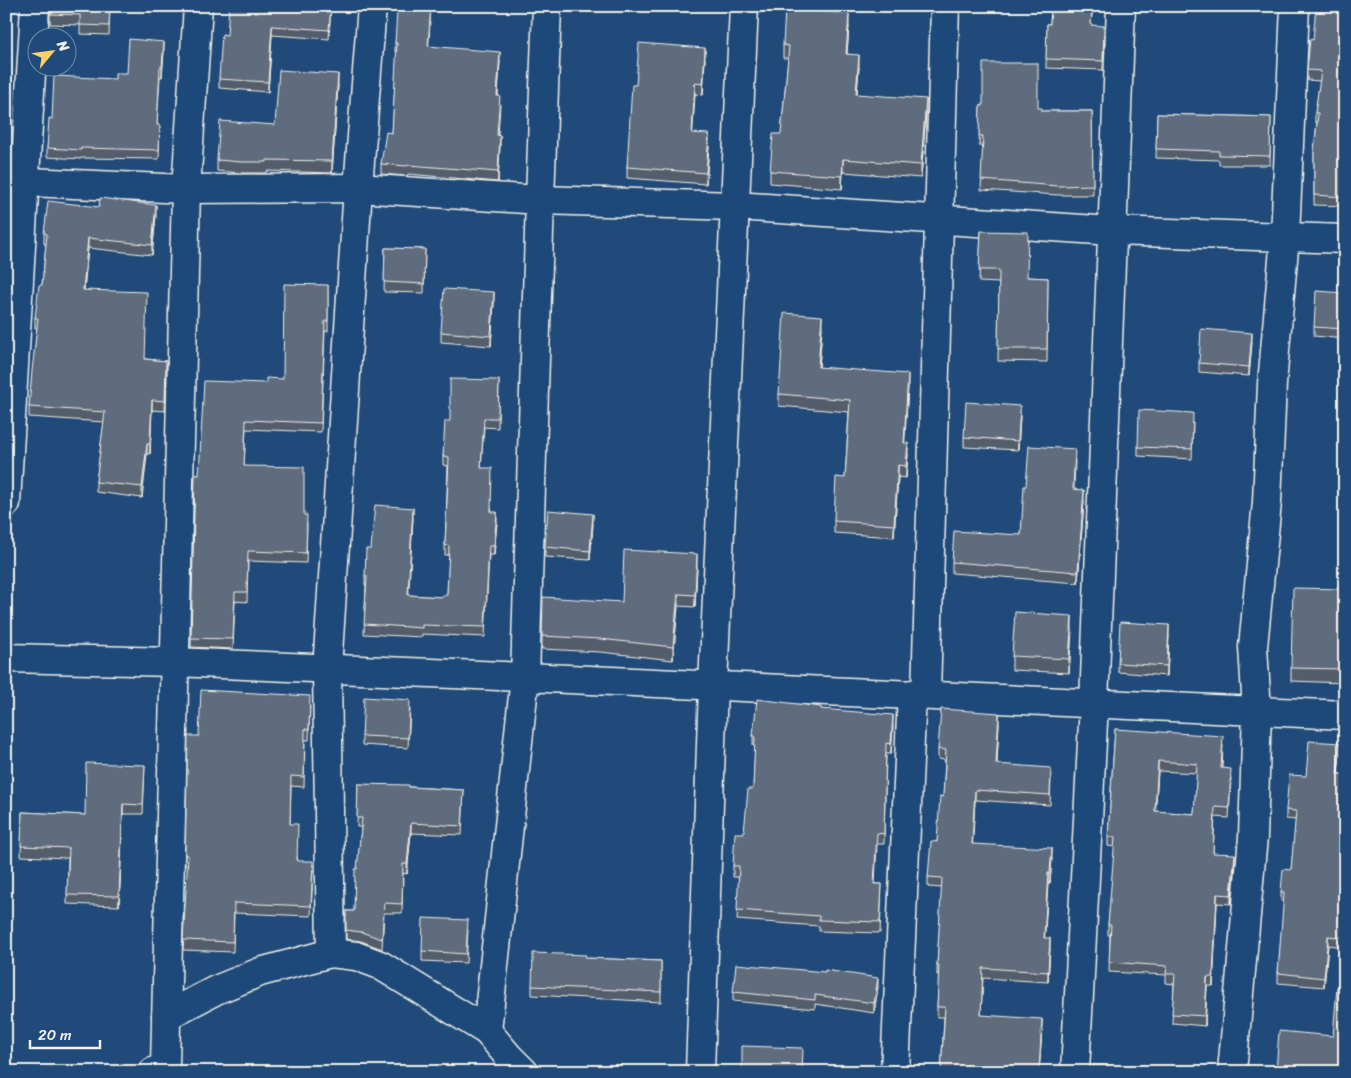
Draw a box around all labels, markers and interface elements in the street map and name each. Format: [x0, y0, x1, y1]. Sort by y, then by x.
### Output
north arrow [28, 28, 78, 78]
text: N [49, 35, 76, 57]
scale bar [30, 1018, 100, 1050]
text: 20 m [38, 1022, 72, 1048]

